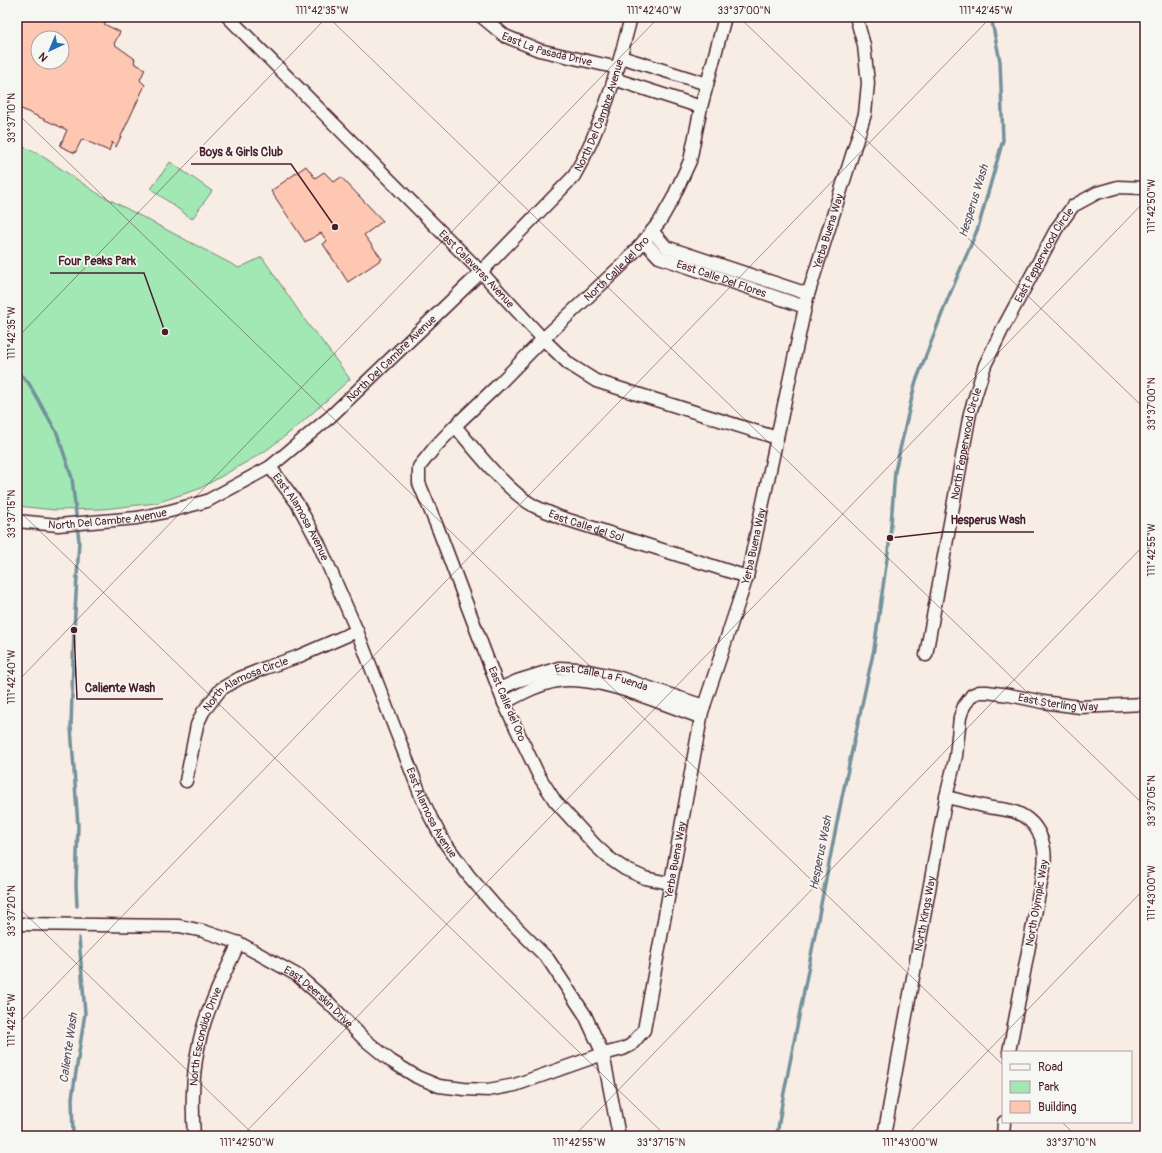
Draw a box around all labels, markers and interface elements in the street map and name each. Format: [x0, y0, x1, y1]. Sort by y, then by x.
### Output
text: 111°42'35"W [295, 5, 349, 17]
text: 111°42'40"W [627, 5, 682, 17]
text: 33°37'00"N [718, 5, 771, 17]
text: 111°42'45"W [959, 5, 1013, 17]
street label: East La Pasada Drive [500, 29, 594, 69]
north arrow [30, 30, 70, 70]
text: N [36, 49, 51, 64]
street label: North Del Cambre Avenue [571, 57, 626, 174]
text: 33°37'10"N [6, 93, 18, 143]
callout: Boys & Girls Club [191, 140, 291, 164]
text: Boys & Girls Club [199, 145, 283, 160]
water label: Hesperus Wash [956, 162, 993, 239]
text: 111°42'50"W [1146, 178, 1158, 233]
street label: Yerba Buena Way [810, 192, 846, 271]
street label: East Pepperwood Circle [1012, 205, 1076, 305]
street label: East Calaveras Avenue [436, 227, 518, 311]
street label: North Calle del Oro [581, 234, 652, 304]
callout: Four Peaks Park [50, 249, 144, 273]
text: Four Peaks Park [58, 254, 137, 269]
street label: East Calle Del Flores [675, 257, 768, 300]
text: 111°42'35"W [6, 306, 18, 360]
street label: North Del Cambre Avenue [344, 312, 439, 404]
text: 33°37'00"N [1146, 377, 1158, 430]
street label: North Pepperwood Circle [948, 386, 984, 501]
street label: East Alamosa Avenue [270, 471, 332, 563]
text: 33°37'15"N [6, 489, 18, 538]
street label: North Del Cambre Avenue [48, 505, 168, 532]
street label: East Calle del Sol [547, 507, 626, 544]
street label: Yerba Buena Way [738, 507, 768, 587]
callout: Hesperus Wash [943, 508, 1034, 532]
text: Hesperus Wash [950, 513, 1026, 528]
text: 111°42'55"W [1146, 523, 1158, 576]
text: 111°42'40"W [6, 649, 18, 704]
street label: North Alamosa Circle [200, 654, 290, 713]
street label: East Calle La Fuenda [553, 661, 650, 693]
street label: East Calle del Oro [485, 665, 529, 743]
callout: Caliente Wash [77, 675, 163, 699]
text: Caliente Wash [85, 681, 156, 696]
street label: East Sterling Way [1017, 691, 1099, 714]
street label: East Alamosa Avenue [404, 766, 460, 861]
text: 33°37'05"N [1146, 775, 1158, 827]
water label: Hesperus Wash [806, 813, 836, 891]
street label: Yerba Buena Way [662, 820, 688, 900]
street label: North Olympic Way [1023, 858, 1051, 947]
text: 111°43'00"W [1146, 865, 1158, 921]
street label: North Kings Way [911, 875, 938, 952]
text: 33°37'20"N [6, 885, 18, 937]
street label: East Deerskin Drive [282, 963, 356, 1031]
street label: North Escondido Drive [187, 985, 224, 1086]
text: 111°42'45"W [6, 993, 18, 1047]
water label: Caliente Wash [57, 1011, 82, 1084]
legend [1002, 1051, 1132, 1123]
text: Road [1038, 1060, 1063, 1075]
text: Park [1038, 1080, 1059, 1095]
text: Building [1038, 1100, 1077, 1115]
text: 111°42'50"W [220, 1137, 275, 1149]
text: 111°42'55"W [553, 1137, 606, 1149]
text: 33°37'15"N [637, 1137, 686, 1149]
text: 111°43'00"W [882, 1137, 938, 1149]
text: 33°37'10"N [1046, 1137, 1096, 1149]

